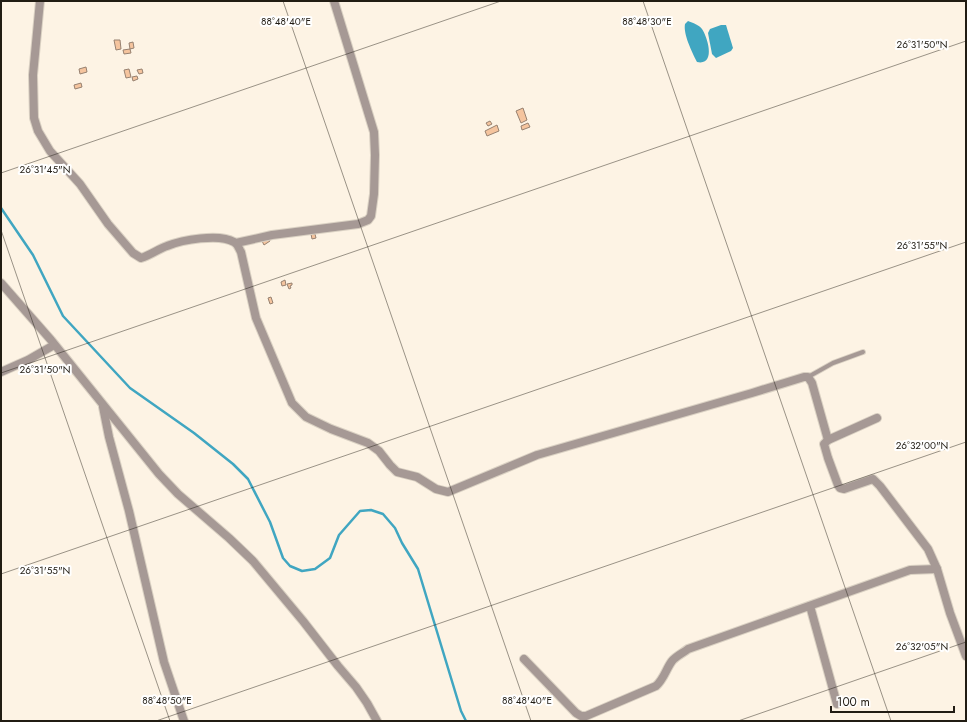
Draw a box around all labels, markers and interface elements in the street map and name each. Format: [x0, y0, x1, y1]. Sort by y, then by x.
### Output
text: 88°48'40"E [261, 14, 311, 29]
text: 88°48'30"E [622, 14, 672, 29]
text: 26°31'50"N [896, 37, 948, 52]
text: 26°31'45"N [20, 162, 70, 177]
text: 26°31'55"N [897, 238, 947, 253]
text: 26°31'50"N [19, 362, 71, 377]
text: 26°32'00"N [896, 438, 948, 453]
text: 26°31'55"N [20, 563, 70, 578]
text: 26°32'05"N [896, 639, 948, 654]
scale bar [831, 688, 954, 714]
text: 88°48'50"E [142, 693, 192, 708]
text: 88°48'40"E [502, 693, 552, 708]
text: 100 m [837, 693, 870, 711]

